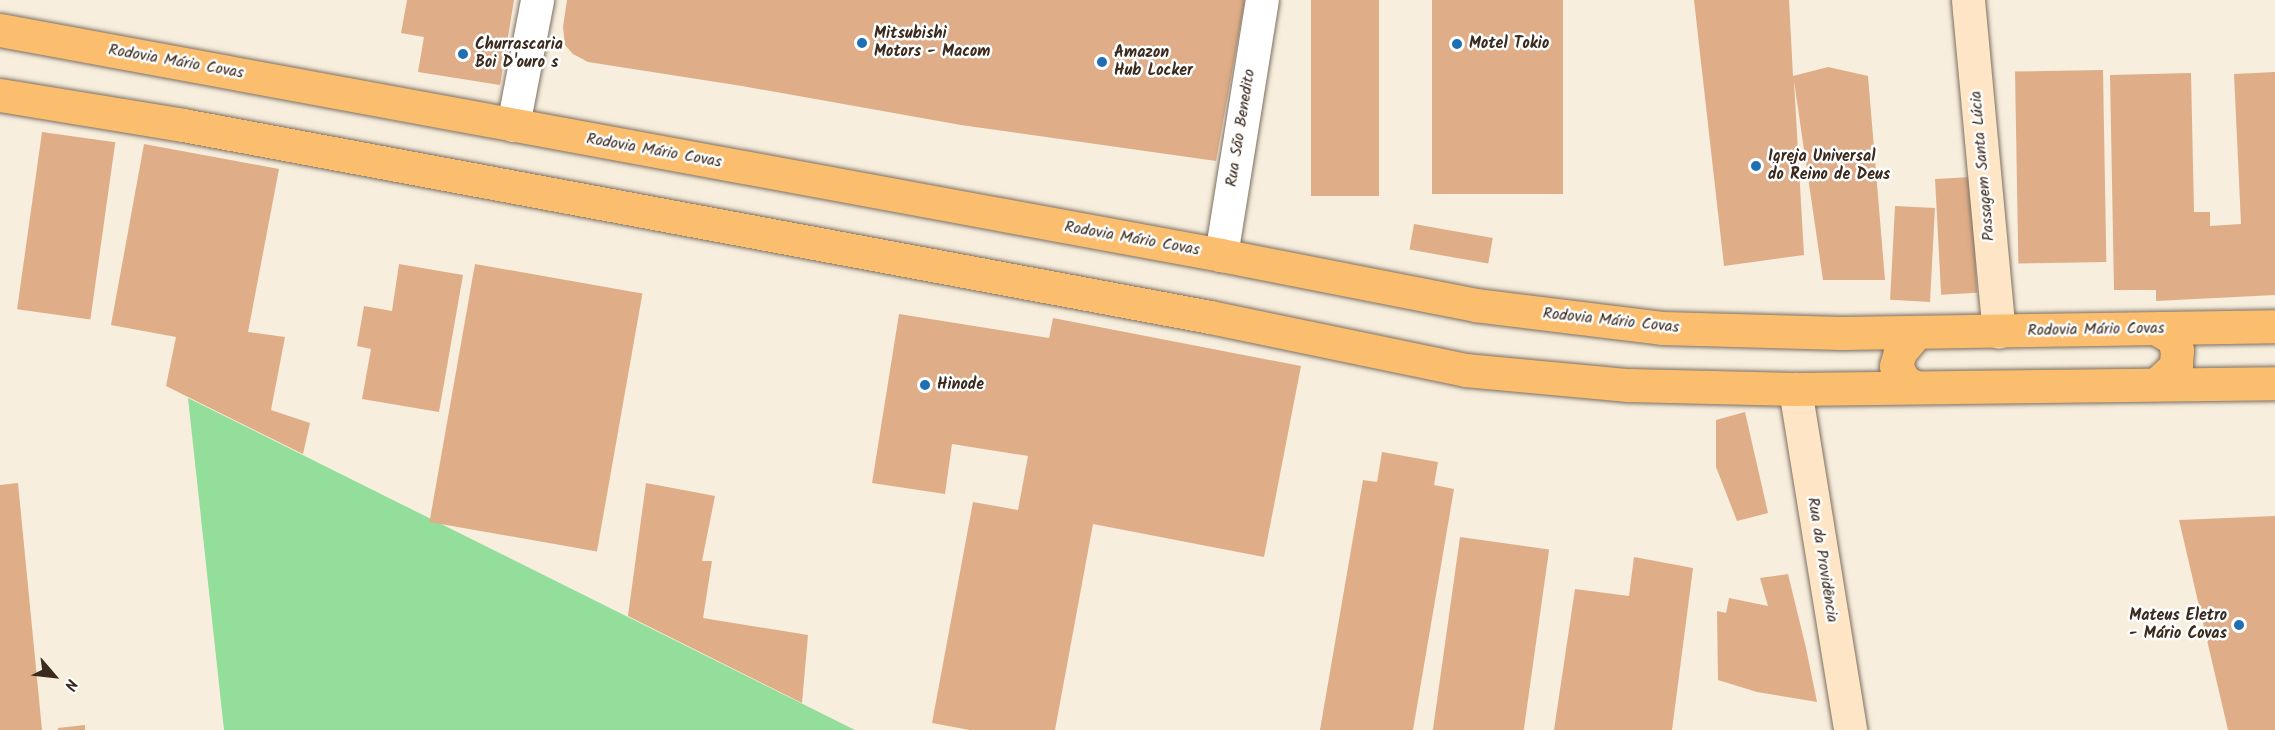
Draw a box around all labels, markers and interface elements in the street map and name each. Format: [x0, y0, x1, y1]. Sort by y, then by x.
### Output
place label: Mitsubishi Motors - Macom [874, 24, 990, 62]
place label: Motel Tokio [1469, 34, 1549, 54]
place label: Churrascaria Boi D'ouro s [475, 35, 563, 73]
marker: Mitsubishi Motors - Macom [855, 36, 869, 50]
marker: Motel Tokio [1450, 37, 1464, 51]
street label: Rodovia Mário Covas [107, 41, 245, 83]
place label: Amazon Hub Locker [1114, 43, 1193, 81]
marker: Churrascaria Boi D'ouro s [456, 47, 470, 61]
marker: Amazon Hub Locker [1095, 55, 1109, 69]
street label: Rua São Benedito [1222, 68, 1260, 188]
street label: Passagem Santa Lúcia [1967, 90, 1999, 242]
street label: Rodovia Mário Covas [585, 130, 723, 172]
place label: Igreja Universal do Reino de Deus [1768, 147, 1890, 185]
marker: Igreja Universal do Reino de Deus [1749, 159, 1763, 173]
street label: Rodovia Mário Covas [1063, 218, 1201, 260]
street label: Rodovia Mário Covas [1542, 304, 1680, 338]
street label: Rodovia Mário Covas [2027, 319, 2165, 341]
place label: Hinode [937, 375, 984, 395]
marker: Hinode [918, 378, 932, 392]
street label: Rua da Providência [1803, 496, 1841, 624]
place label: Mateus Eletro - Mário Covas [2129, 606, 2227, 644]
marker: Mateus Eletro - Mário Covas [2232, 618, 2246, 632]
north arrow [24, 646, 84, 706]
text: N [57, 674, 84, 695]

